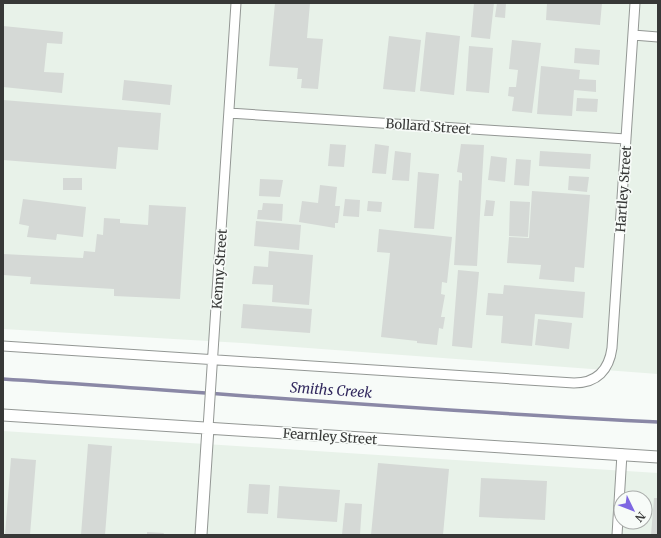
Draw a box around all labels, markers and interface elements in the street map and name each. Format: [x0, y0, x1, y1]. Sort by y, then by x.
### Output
street label: Bollard Street [385, 115, 471, 138]
street label: Hartley Street [612, 145, 635, 233]
street label: Kenny Street [208, 228, 231, 310]
water label: Smiths Creek [289, 378, 373, 402]
street label: Fearnley Street [282, 425, 378, 448]
north arrow [613, 490, 653, 530]
text: N [632, 509, 648, 525]

